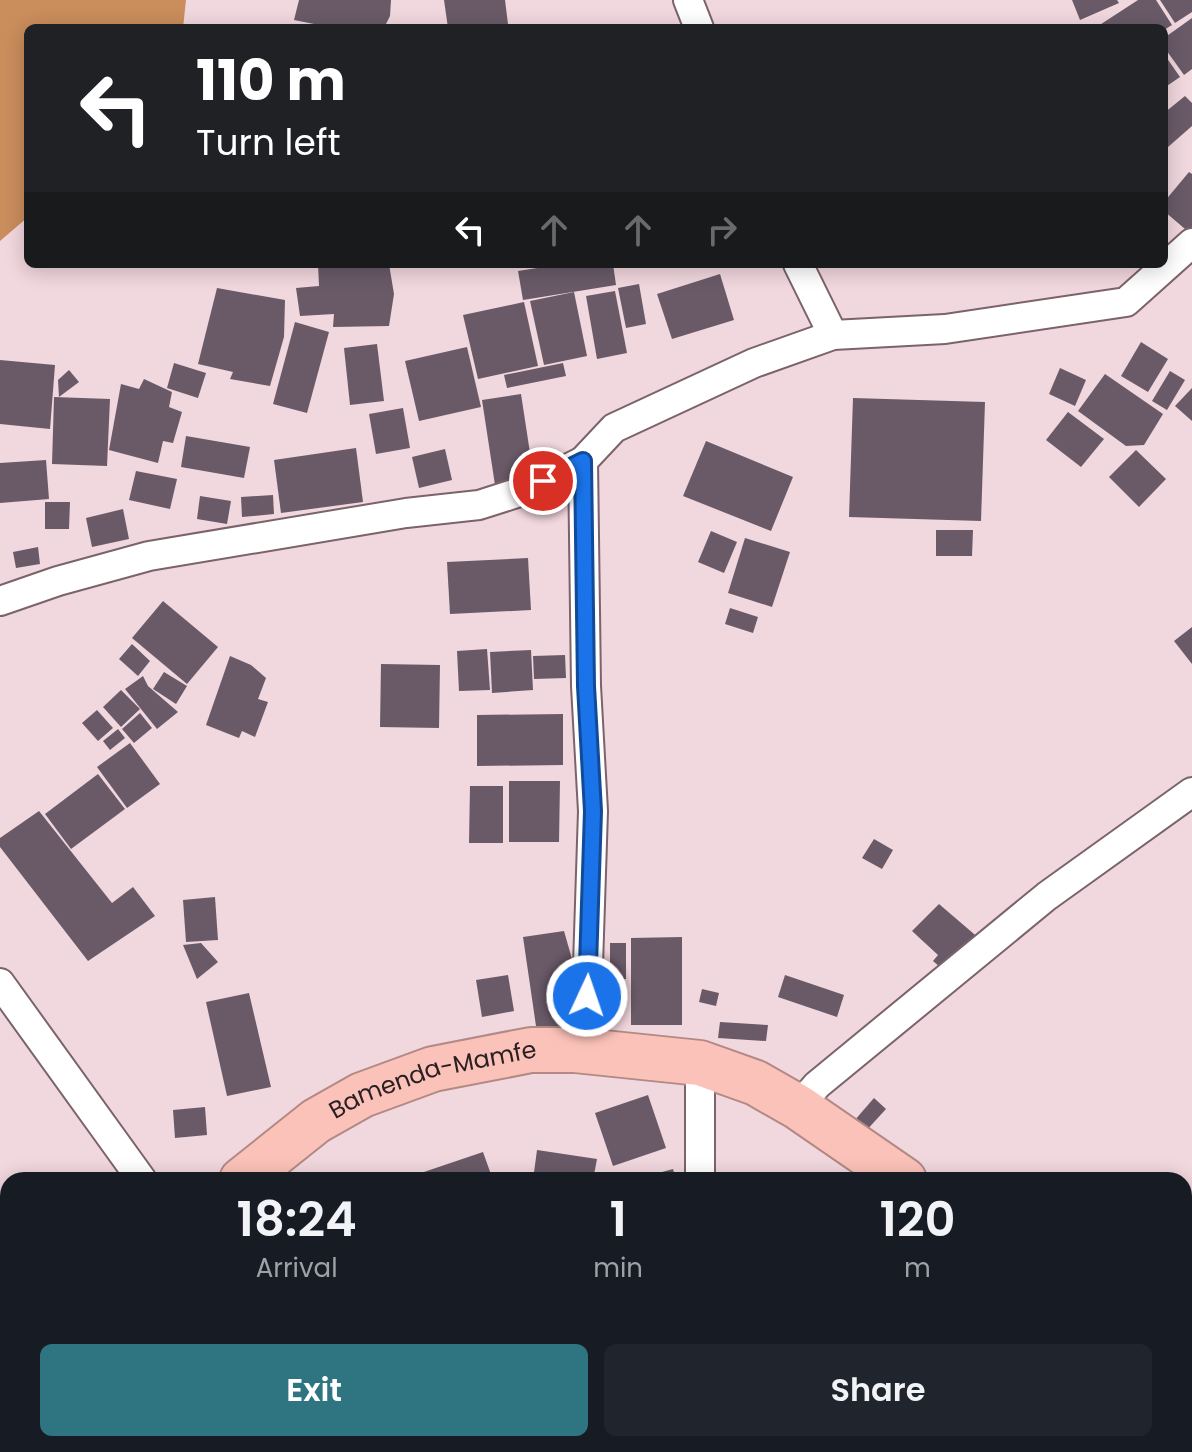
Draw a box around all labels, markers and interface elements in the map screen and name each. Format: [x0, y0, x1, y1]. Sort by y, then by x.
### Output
text: 110 m [196, 41, 346, 120]
icon: left [64, 56, 168, 160]
text: Turn left [196, 117, 341, 168]
icon: left [448, 208, 492, 252]
icon: ahead [532, 208, 576, 252]
icon: ahead [616, 208, 660, 252]
icon: right [700, 208, 744, 252]
pin [509, 447, 577, 515]
icon: arrive [521, 459, 565, 503]
position arrow [545, 954, 629, 1038]
street label: Bamenda-Mamfe [323, 1032, 539, 1126]
text: 18:24 [237, 1186, 357, 1253]
text: 1 [609, 1186, 627, 1253]
text: 120 [880, 1186, 955, 1253]
text: Arrival [256, 1250, 338, 1286]
text: min [593, 1250, 643, 1286]
text: m [904, 1250, 931, 1286]
button: Exit [40, 1344, 588, 1436]
button: Share [604, 1344, 1152, 1436]

